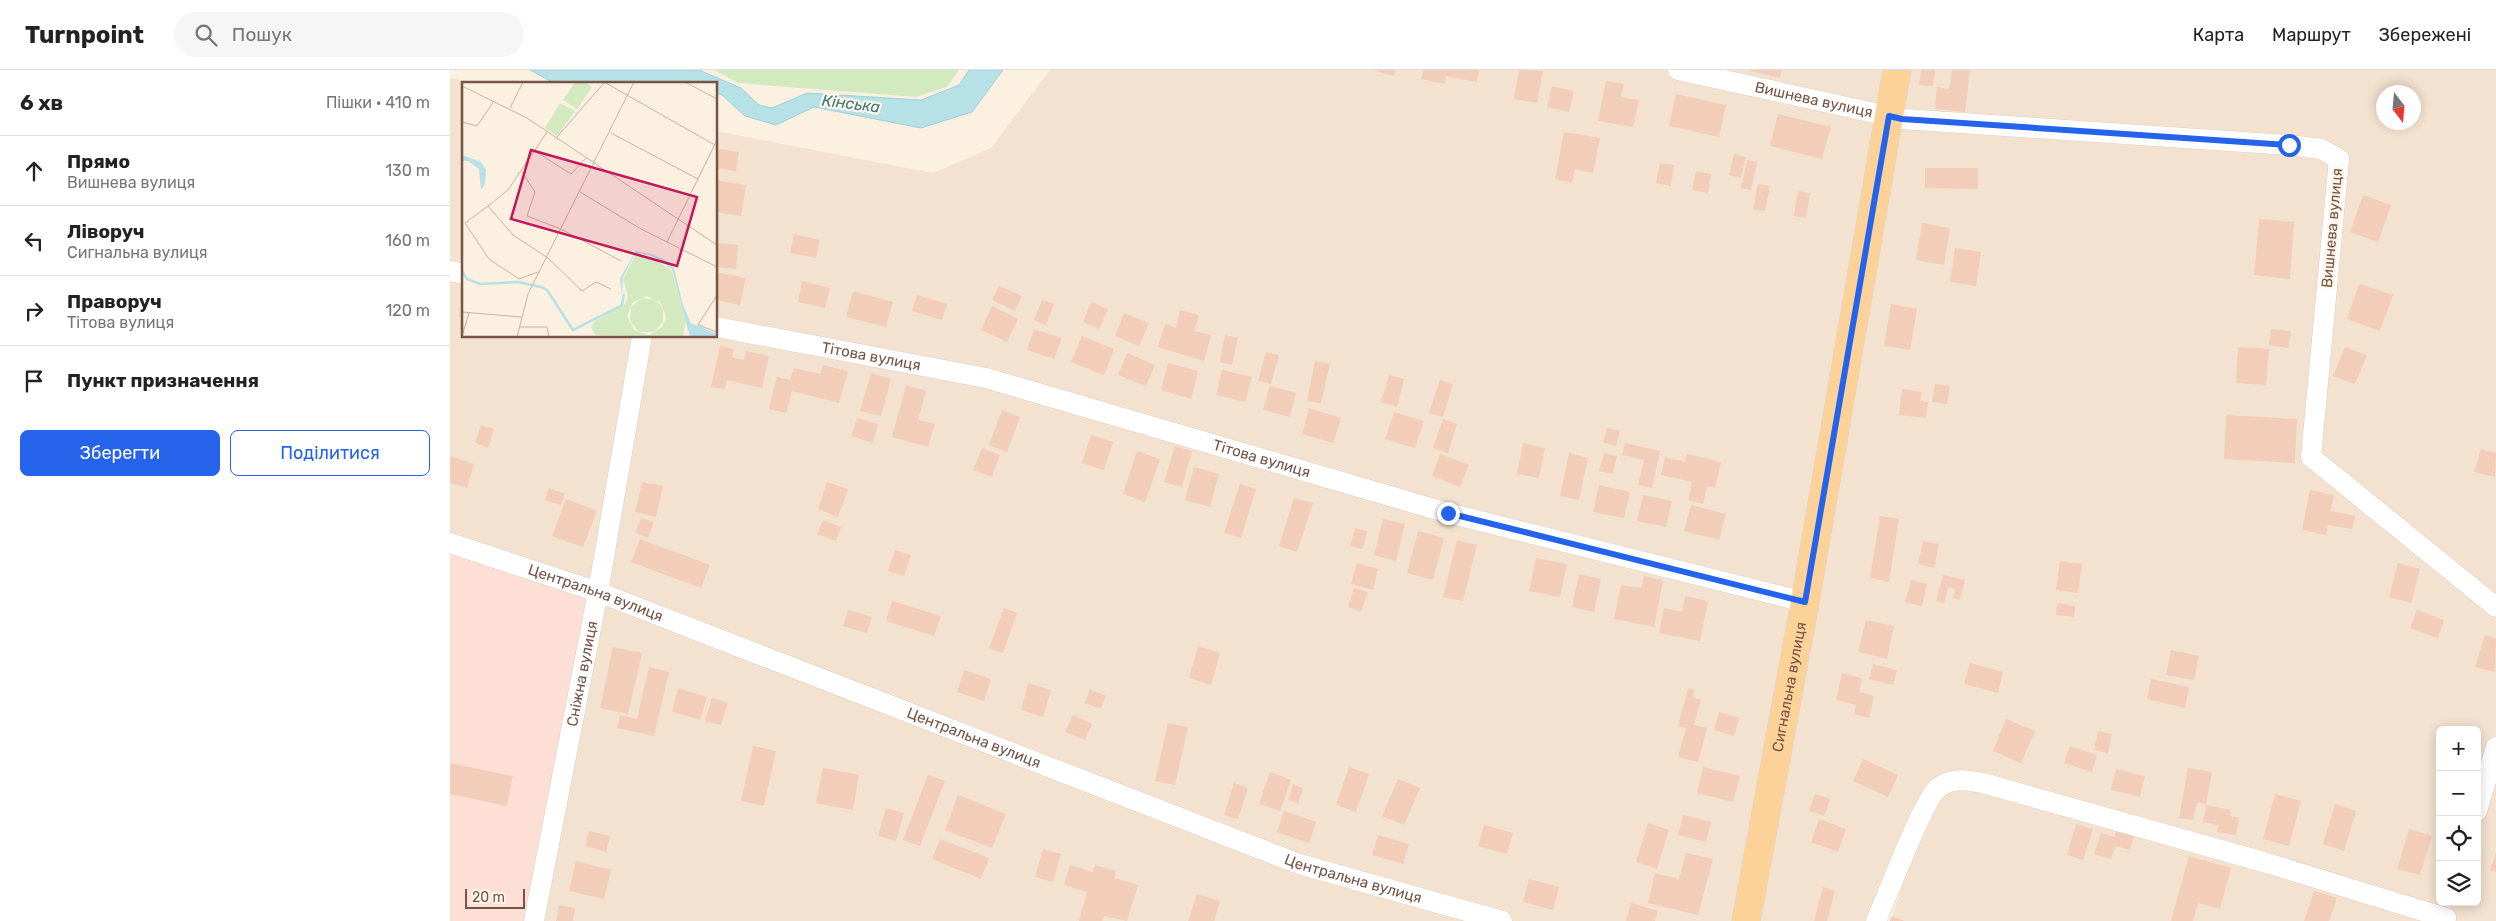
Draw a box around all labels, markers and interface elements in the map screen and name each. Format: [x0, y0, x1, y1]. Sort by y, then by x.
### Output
search box [174, 12, 524, 57]
text: Turnpoint [25, 21, 144, 49]
icon: search [192, 21, 220, 49]
text: Пошук [232, 23, 292, 46]
text: Карта [2193, 24, 2244, 46]
text: Маршрут [2272, 24, 2351, 46]
text: Збережені [2379, 24, 2471, 46]
street label: Вишнева вулиця [1753, 78, 1875, 121]
inset map [462, 82, 718, 338]
north arrow [2376, 85, 2421, 130]
text: 6 хв [20, 90, 63, 115]
water label: Кінська [821, 90, 881, 117]
text: Пішки · 410 m [326, 93, 430, 112]
route start [2278, 134, 2301, 157]
text: Прямо [67, 150, 130, 173]
icon: ahead [20, 157, 48, 185]
text: 130 m [385, 161, 430, 180]
street label: Вишнева вулиця [2318, 167, 2346, 289]
text: Вишнева вулиця [67, 173, 195, 192]
text: Ліворуч [67, 220, 144, 243]
icon: left [20, 227, 48, 255]
text: 160 m [385, 231, 430, 250]
text: Сигнальна вулиця [67, 243, 208, 262]
text: Праворуч [67, 290, 162, 313]
icon: right [20, 297, 48, 325]
text: 120 m [385, 301, 430, 320]
text: Тітова вулиця [67, 313, 174, 332]
street label: Тітова вулиця [820, 338, 922, 374]
icon: arrive [20, 367, 48, 395]
text: Пункт призначення [67, 369, 259, 392]
button: Зберегти [20, 430, 220, 476]
button: Поділитися [230, 430, 430, 476]
street label: Тітова вулиця [1211, 436, 1312, 481]
route end [1437, 502, 1460, 525]
street label: Центральна вулиця [526, 561, 666, 625]
street label: Сніжна вулиця [563, 619, 601, 728]
street label: Сигнальна вулиця [1768, 621, 1810, 753]
street label: Центральна вулиця [904, 704, 1043, 772]
map controls [2436, 726, 2481, 906]
button: + [2436, 726, 2481, 771]
button: − [2436, 771, 2481, 816]
button: locate [2436, 816, 2481, 861]
street label: Центральна вулиця [1282, 850, 1424, 907]
button: layers [2436, 861, 2481, 906]
scale bar [465, 886, 525, 909]
text: 20 m [472, 889, 505, 906]

